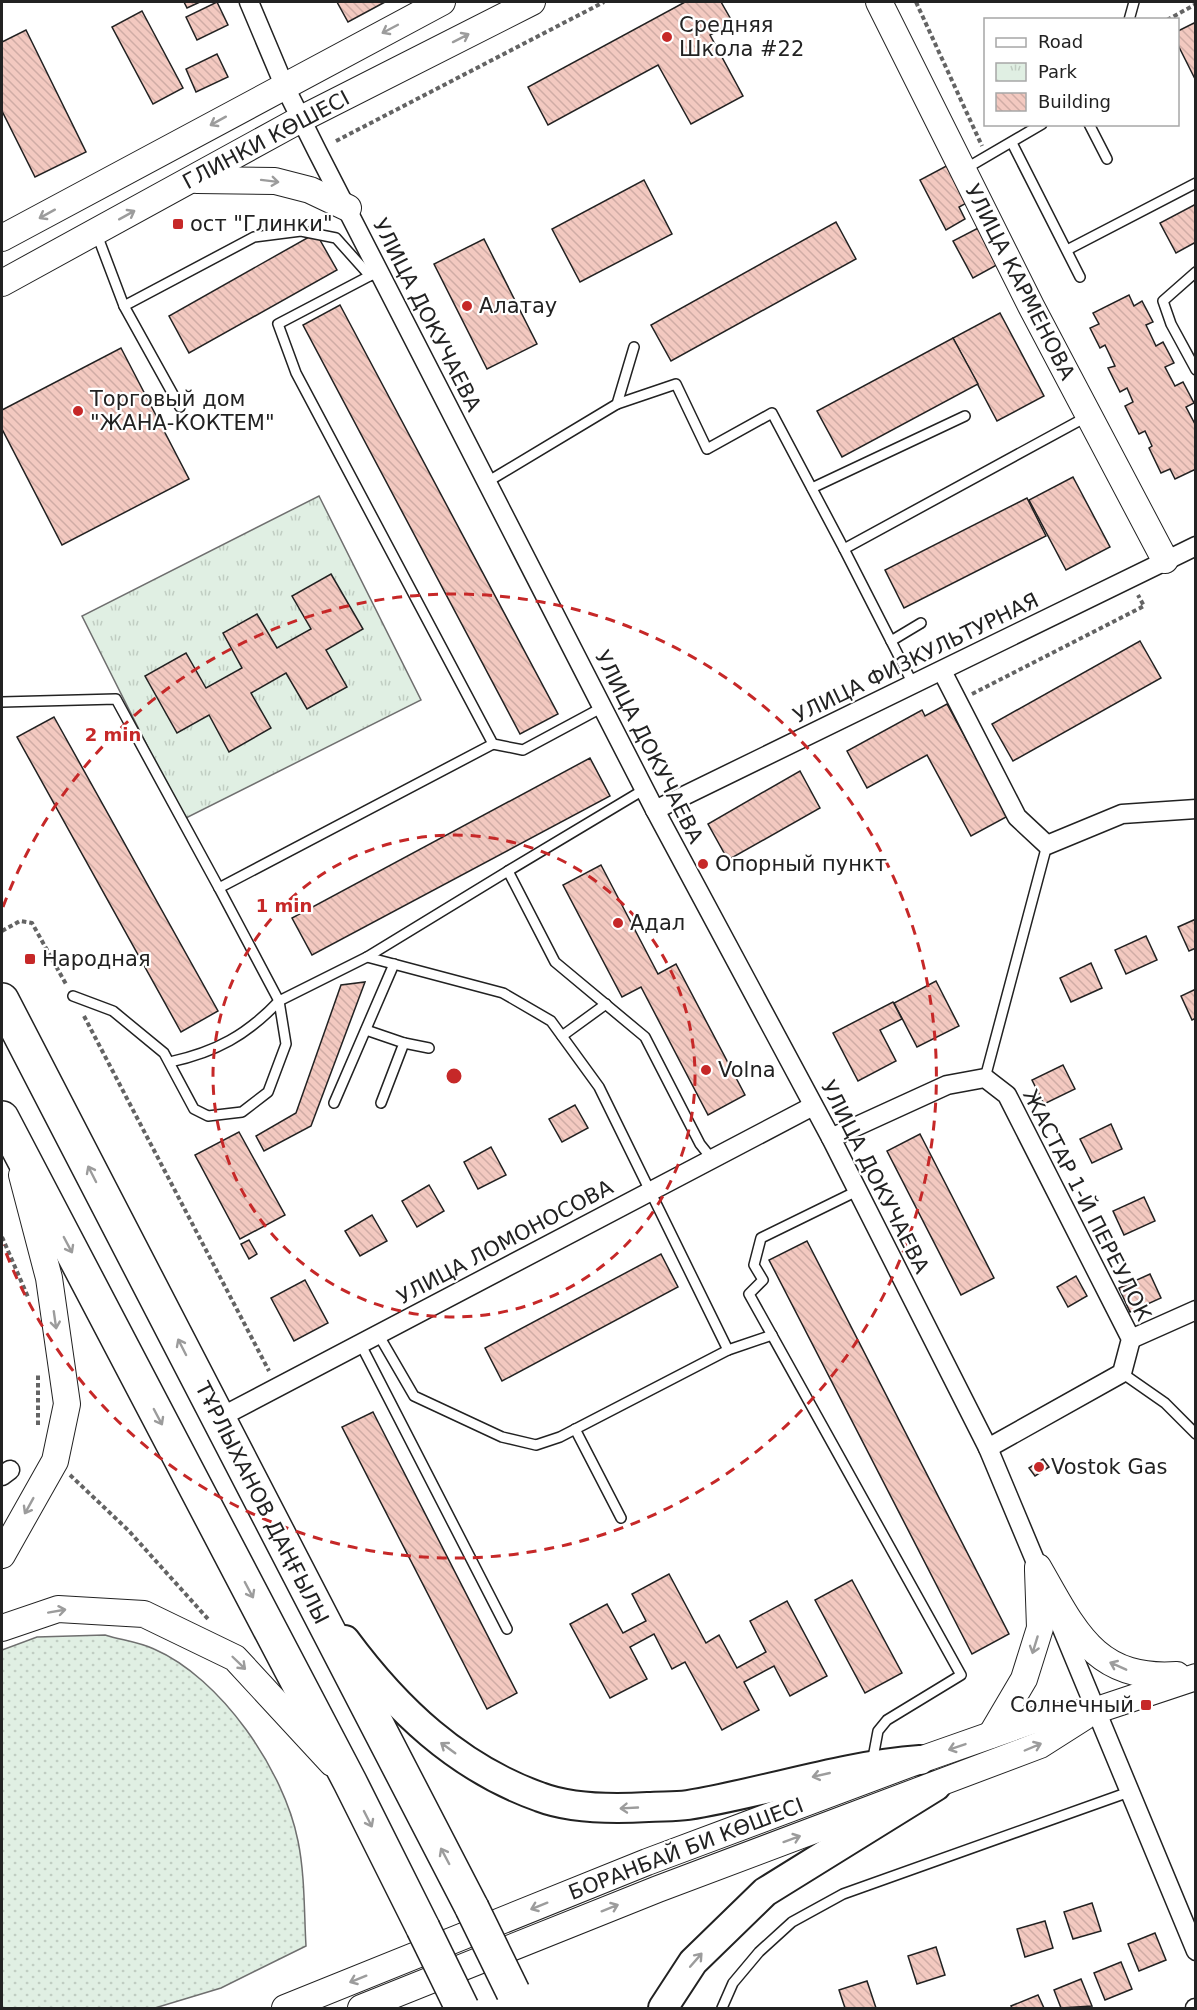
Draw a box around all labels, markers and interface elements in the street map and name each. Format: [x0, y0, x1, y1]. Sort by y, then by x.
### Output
place label: Средняя Школа #22 [679, 13, 804, 61]
legend [984, 18, 1179, 126]
one-way arrow [382, 23, 399, 35]
marker: Средняя Школа #22 [660, 30, 674, 44]
one-way arrow [452, 31, 470, 43]
text: Road [1038, 31, 1083, 52]
text: Park [1038, 61, 1077, 82]
street label: ГЛИНКИ КӨШЕСІ [179, 86, 353, 194]
text: Building [1038, 91, 1111, 112]
one-way arrow [210, 115, 227, 127]
one-way arrow [260, 176, 280, 187]
street label: УЛИЦА КАРМЕНОВА [960, 180, 1080, 384]
one-way arrow [38, 209, 56, 220]
one-way arrow [118, 209, 135, 221]
place label: ост "Глинки" [190, 212, 333, 236]
street label: УЛИЦА ДОКУЧАЕВА [368, 215, 486, 416]
marker: ост "Глинки" [171, 217, 185, 231]
place label: Алатау [479, 294, 557, 318]
marker: Алатау [460, 299, 474, 313]
place label: Торговый дом "ЖАНА-КОКТЕМ" [89, 387, 275, 435]
marker: Торговый дом "ЖАНА-КОКТЕМ" [71, 404, 85, 418]
street label: УЛИЦА ФИЗКУЛЬТУРНАЯ [789, 588, 1043, 728]
street label: УЛИЦА ДОКУЧАЕВА [590, 647, 708, 848]
text: 2 min [85, 724, 141, 745]
place label: Опорный пункт [715, 852, 887, 876]
marker: Опорный пункт [696, 857, 710, 871]
text: 1 min [256, 895, 312, 916]
place label: Адал [630, 911, 685, 935]
marker: Адал [611, 916, 625, 930]
place label: Народная [42, 947, 151, 971]
marker: Народная [23, 952, 37, 966]
place label: Volna [718, 1058, 776, 1082]
marker: Volna [699, 1063, 713, 1077]
centre of rings [444, 1066, 464, 1086]
street label: УЛИЦА ДОКУЧАЕВА [816, 1077, 934, 1278]
street label: ЖАСТАР 1-Й ПЕРЕУЛОК [1018, 1085, 1157, 1325]
one-way arrow [86, 1166, 98, 1183]
street label: УЛИЦА ЛОМОНОСОВА [393, 1175, 618, 1309]
one-way arrow [63, 1235, 74, 1253]
one-way arrow [50, 1309, 61, 1329]
one-way arrow [176, 1339, 188, 1356]
street label: ТҰРЛЫХАНОВ ДАҢҒЫЛЫ [190, 1377, 334, 1628]
one-way arrow [153, 1408, 164, 1426]
place label: Vostok Gas [1051, 1455, 1168, 1479]
marker: Vostok Gas [1032, 1460, 1046, 1474]
one-way arrow [23, 1497, 35, 1514]
one-way arrow [243, 1581, 255, 1598]
one-way arrow [47, 1606, 66, 1617]
one-way arrow [1029, 1635, 1040, 1654]
one-way arrow [231, 1656, 246, 1670]
one-way arrow [1110, 1659, 1128, 1671]
place label: Солнечный [1010, 1693, 1134, 1717]
marker: Солнечный [1139, 1698, 1153, 1712]
one-way arrow [1024, 1741, 1042, 1752]
one-way arrow [441, 1742, 457, 1754]
one-way arrow [948, 1742, 967, 1753]
one-way arrow [811, 1770, 831, 1781]
street label: БОРАНБАЙ БИ КӨШЕСІ [565, 1792, 807, 1905]
one-way arrow [620, 1802, 639, 1813]
one-way arrow [362, 1810, 374, 1827]
one-way arrow [783, 1833, 801, 1844]
one-way arrow [439, 1848, 451, 1865]
one-way arrow [531, 1901, 549, 1912]
one-way arrow [600, 1902, 619, 1913]
one-way arrow [689, 1953, 703, 1968]
one-way arrow [350, 1974, 368, 1985]

